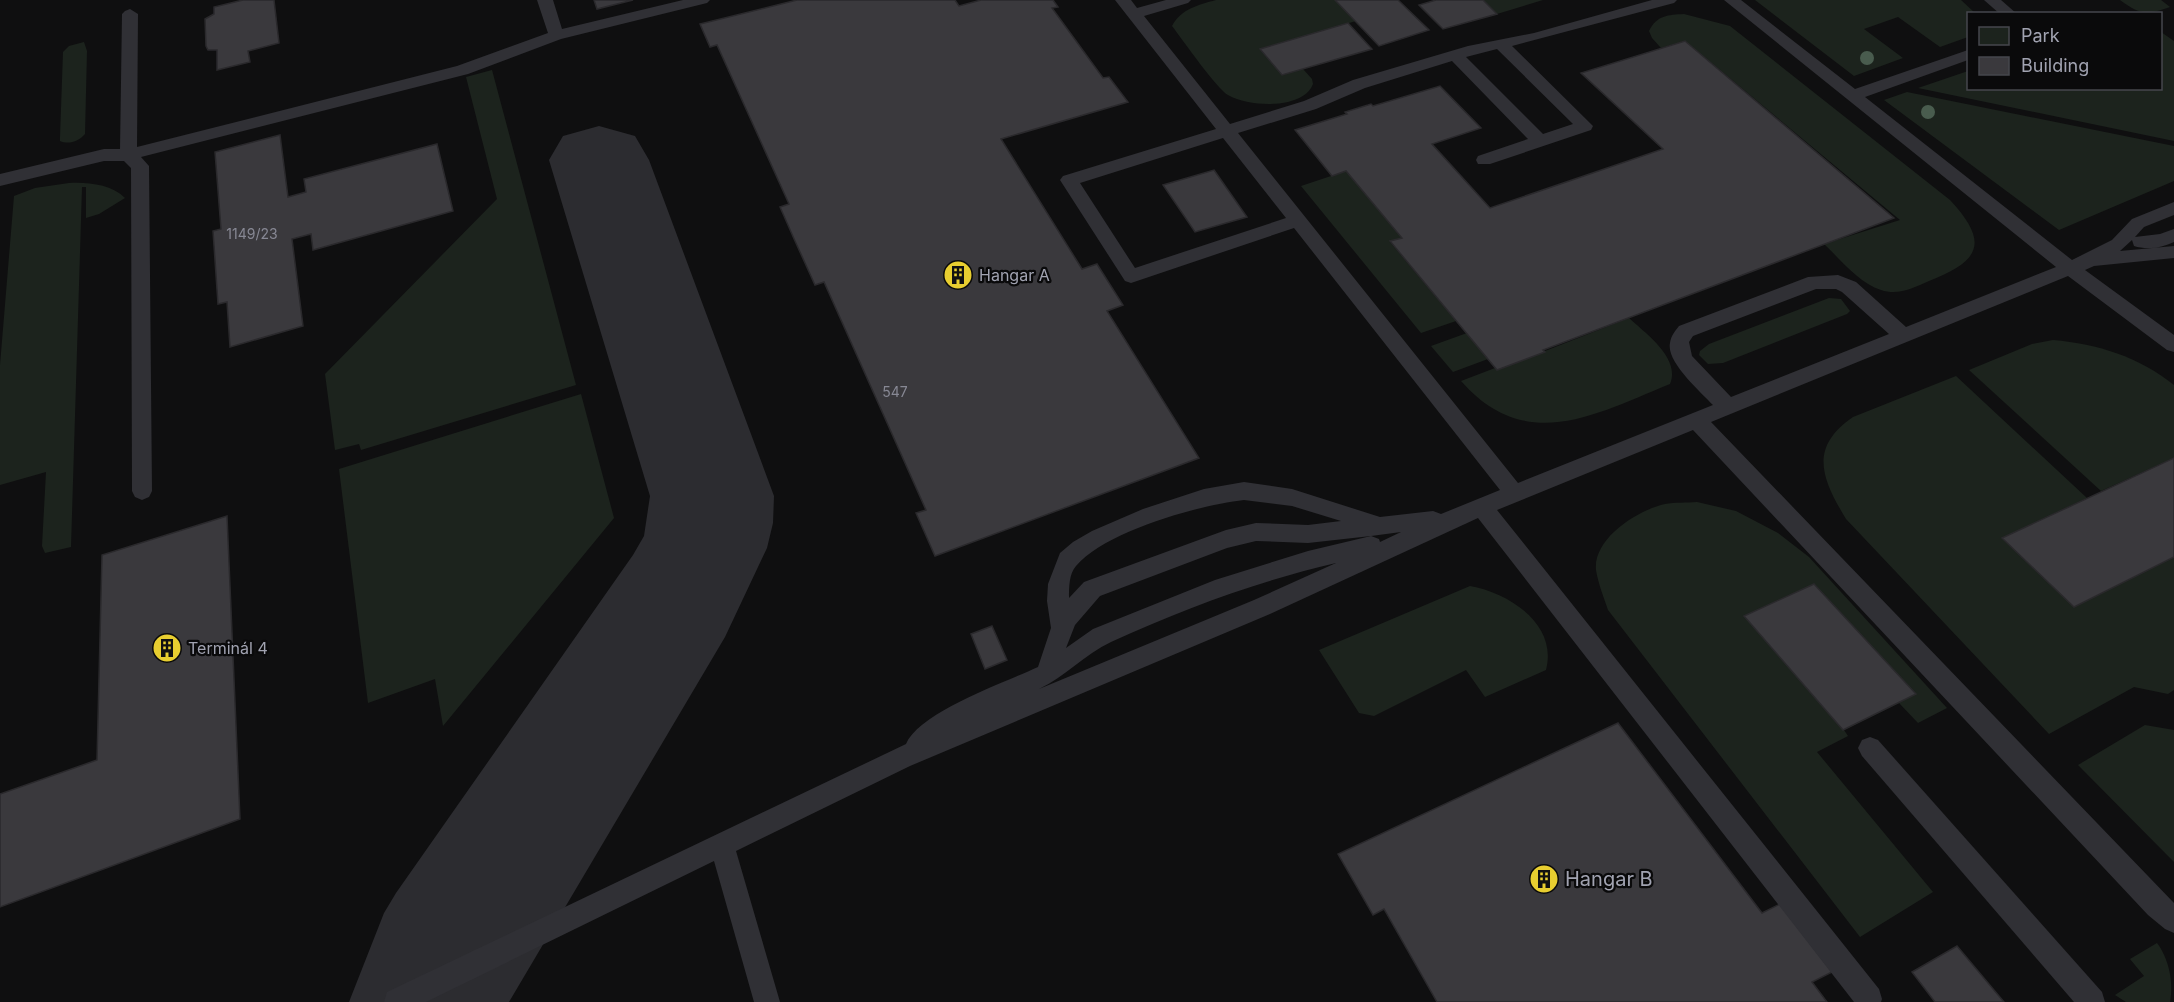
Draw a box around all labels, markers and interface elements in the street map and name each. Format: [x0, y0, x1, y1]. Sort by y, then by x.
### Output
legend [1967, 12, 2162, 90]
text: Park [2021, 25, 2060, 46]
text: Building [2021, 55, 2089, 76]
house number: 1149/23 [226, 225, 278, 242]
building icon: Hangar A [942, 259, 974, 291]
place label: Hangar A [979, 265, 1050, 285]
house number: 547 [882, 383, 908, 400]
building icon: Terminál 4 [151, 632, 183, 664]
place label: Terminál 4 [188, 638, 268, 658]
building icon: Hangar B [1528, 863, 1560, 895]
place label: Hangar B [1565, 867, 1653, 891]

